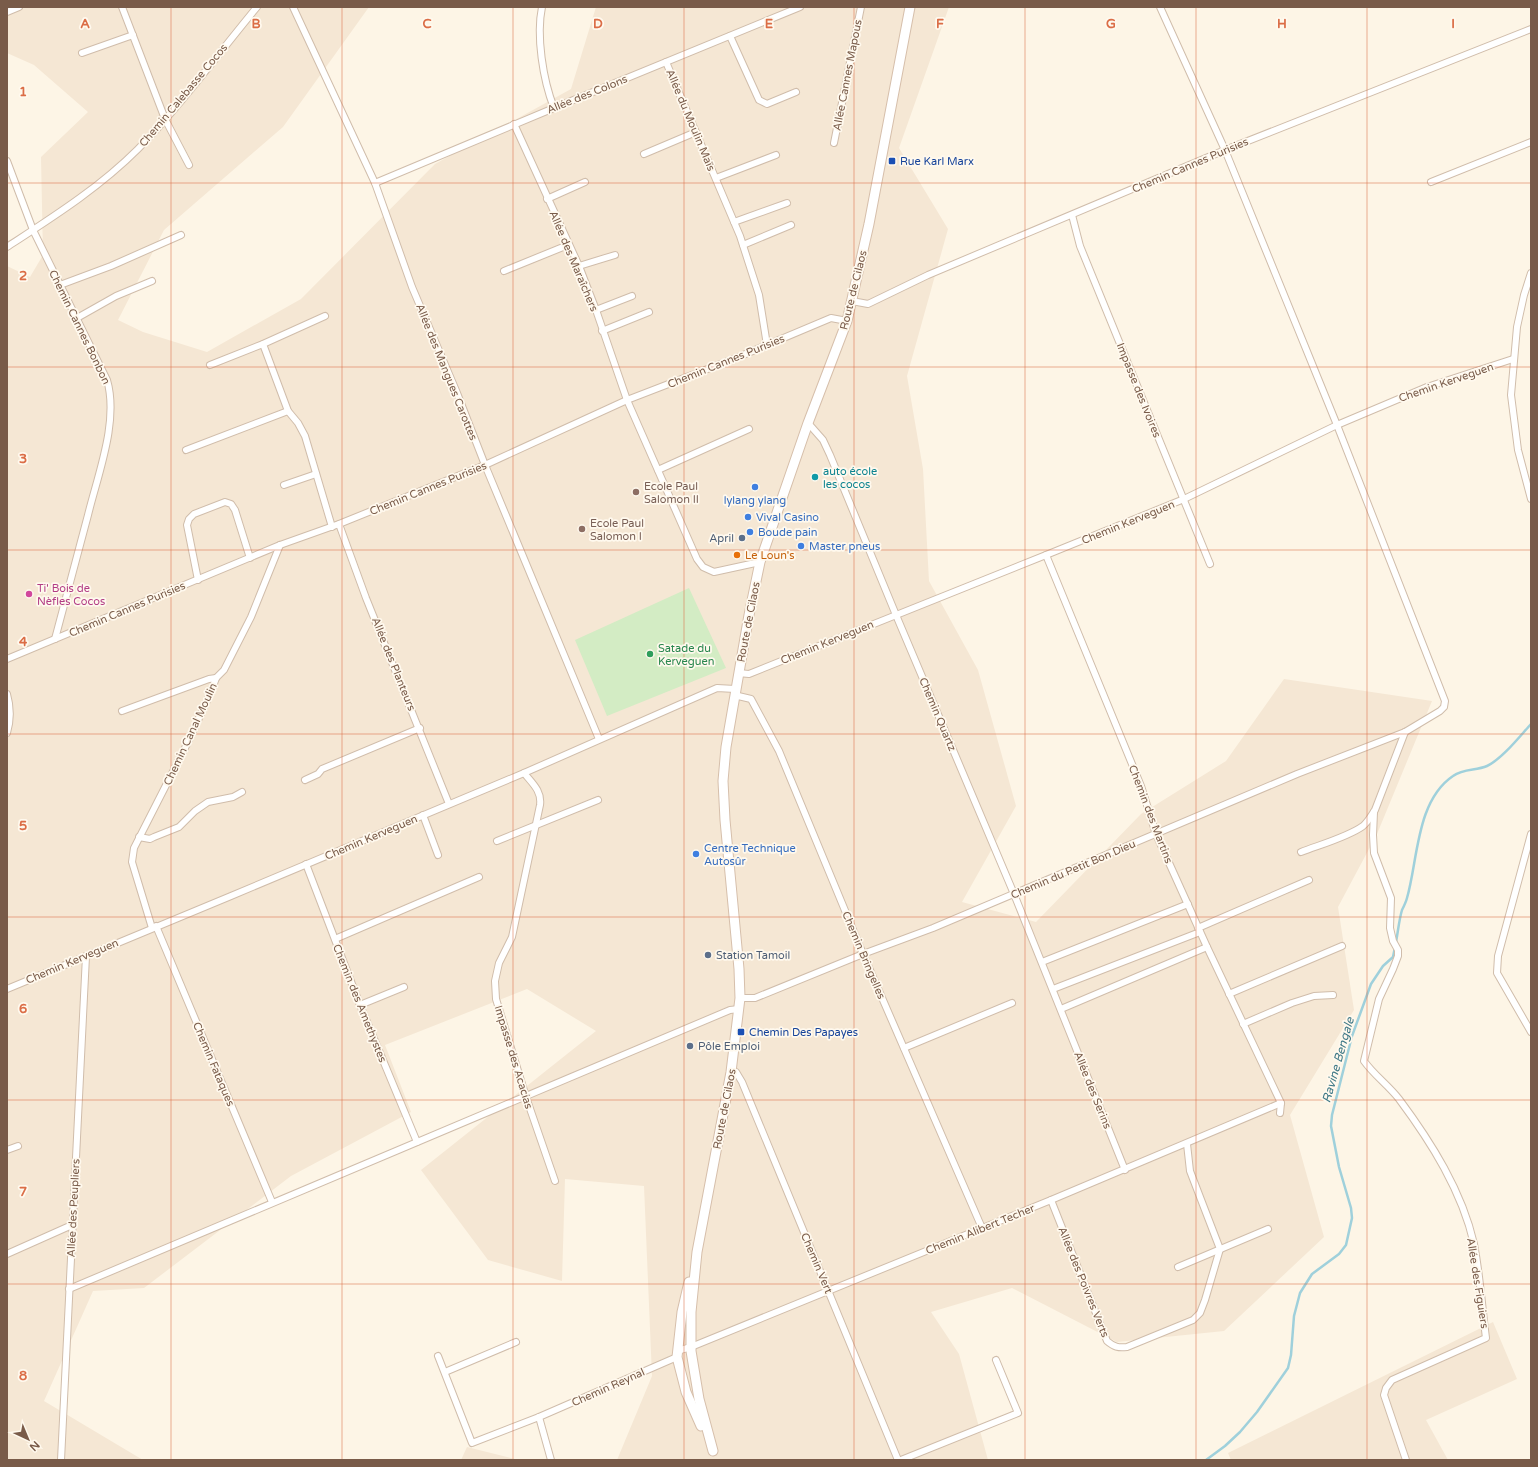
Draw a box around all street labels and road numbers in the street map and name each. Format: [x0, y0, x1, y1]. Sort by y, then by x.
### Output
street label: Allée Cannes Mapous [830, 18, 865, 132]
street label: Chemin Calebasse Cocos [136, 41, 230, 149]
street label: Allée du Moulin Maïs [663, 67, 718, 173]
street label: Allée des Colons [545, 72, 629, 117]
street label: Chemin Cannes Purisies [1130, 135, 1250, 196]
street label: Allée des Maraîchers [546, 209, 601, 314]
street label: Route de Cilaos [837, 249, 870, 331]
street label: Chemin Cannes Bonbon [46, 268, 113, 387]
street label: Allée des Mangues Carottes [413, 302, 480, 442]
street label: Chemin Cannes Purisies [666, 332, 787, 391]
street label: Impasse des Ivoires [1114, 341, 1163, 439]
street label: Chemin Kerveguen [1397, 360, 1495, 405]
street label: Chemin Cannes Purisies [368, 459, 489, 518]
street label: Chemin Kerveguen [1080, 498, 1177, 547]
street label: Chemin Cannes Purisies [67, 579, 187, 640]
street label: Route de Cilaos [734, 581, 763, 663]
street label: Allée des Planteurs [369, 616, 418, 713]
street label: Chemin Kerveguen [779, 618, 876, 667]
street label: Chemin Quartz [916, 675, 959, 753]
street label: Chemin Canal Moulin [161, 681, 220, 787]
street label: Chemin des Martins [1126, 763, 1175, 865]
street label: Chemin Kerveguen [323, 812, 419, 863]
street label: Chemin du Petit Bon Dieu [1009, 837, 1138, 902]
street label: Chemin Bringelles [839, 909, 888, 1001]
street label: Chemin Kerveguen [24, 936, 120, 987]
street label: Chemin des Amethystes [330, 942, 389, 1064]
street label: Impasse des Acacias [492, 1004, 535, 1110]
street label: Chemin Fataques [190, 1020, 237, 1108]
street label: Allée des Serins [1071, 1050, 1114, 1131]
street label: Route de Cilaos [710, 1068, 739, 1150]
street label: Allée des Peupliers [64, 1158, 83, 1258]
street label: Chemin Alibert Techer [924, 1201, 1037, 1257]
street label: Allée des Poivres Verts [1055, 1225, 1112, 1339]
street label: Chemin Vert [798, 1231, 835, 1295]
street label: Allée des Figuiers [1464, 1237, 1491, 1329]
street label: Chemin Reynal [570, 1366, 647, 1409]

